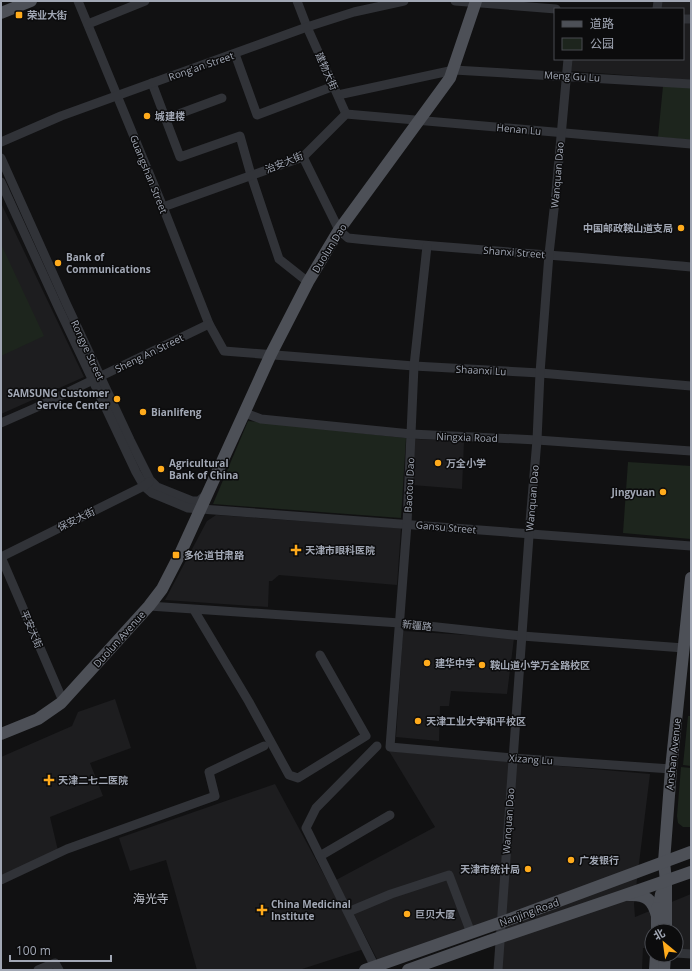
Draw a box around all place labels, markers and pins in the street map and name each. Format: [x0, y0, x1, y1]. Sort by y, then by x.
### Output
place label: 荣业大街 [27, 8, 67, 22]
marker: 荣业大街 [14, 10, 24, 20]
place label: 城建楼 [155, 109, 185, 123]
marker: 城建楼 [142, 111, 152, 121]
place label: 中国邮政鞍山道支局 [583, 221, 673, 235]
marker: 中国邮政鞍山道支局 [676, 223, 686, 233]
place label: Bank of Communications [66, 250, 151, 276]
marker: Bank of Communications [53, 258, 63, 268]
place label: SAMSUNG Customer Service Center [7, 386, 109, 412]
marker: SAMSUNG Customer Service Center [112, 394, 122, 404]
place label: Bianlifeng [151, 405, 202, 419]
marker: Bianlifeng [138, 407, 148, 417]
place label: Agricultural Bank of China [169, 456, 238, 482]
place label: 万全小学 [446, 456, 486, 470]
marker: 万全小学 [433, 458, 443, 468]
marker: Agricultural Bank of China [156, 464, 166, 474]
place label: Jingyuan [611, 485, 655, 499]
marker: Jingyuan [658, 487, 668, 497]
place label: 天津市眼科医院 [305, 543, 375, 557]
marker: 天津市眼科医院 [290, 544, 302, 556]
place label: 多伦道甘肃路 [184, 548, 245, 562]
marker: 多伦道甘肃路 [171, 550, 181, 560]
place label: 建华中学 [435, 656, 475, 670]
marker: 建华中学 [422, 658, 432, 668]
place label: 鞍山道小学万全路校区 [490, 658, 590, 672]
marker: 鞍山道小学万全路校区 [477, 660, 487, 670]
place label: 天津工业大学和平校区 [426, 714, 526, 728]
marker: 天津工业大学和平校区 [413, 716, 423, 726]
place label: 天津二七二医院 [58, 773, 128, 787]
marker: 天津二七二医院 [43, 774, 55, 786]
place label: 广发银行 [579, 853, 619, 867]
marker: 广发银行 [566, 855, 576, 865]
place label: 天津市统计局 [460, 862, 520, 876]
marker: 天津市统计局 [523, 864, 533, 874]
place label: China Medicinal Institute [271, 897, 351, 923]
marker: China Medicinal Institute [256, 904, 268, 916]
place label: 巨贝大厦 [415, 907, 455, 921]
marker: 巨贝大厦 [402, 909, 412, 919]

